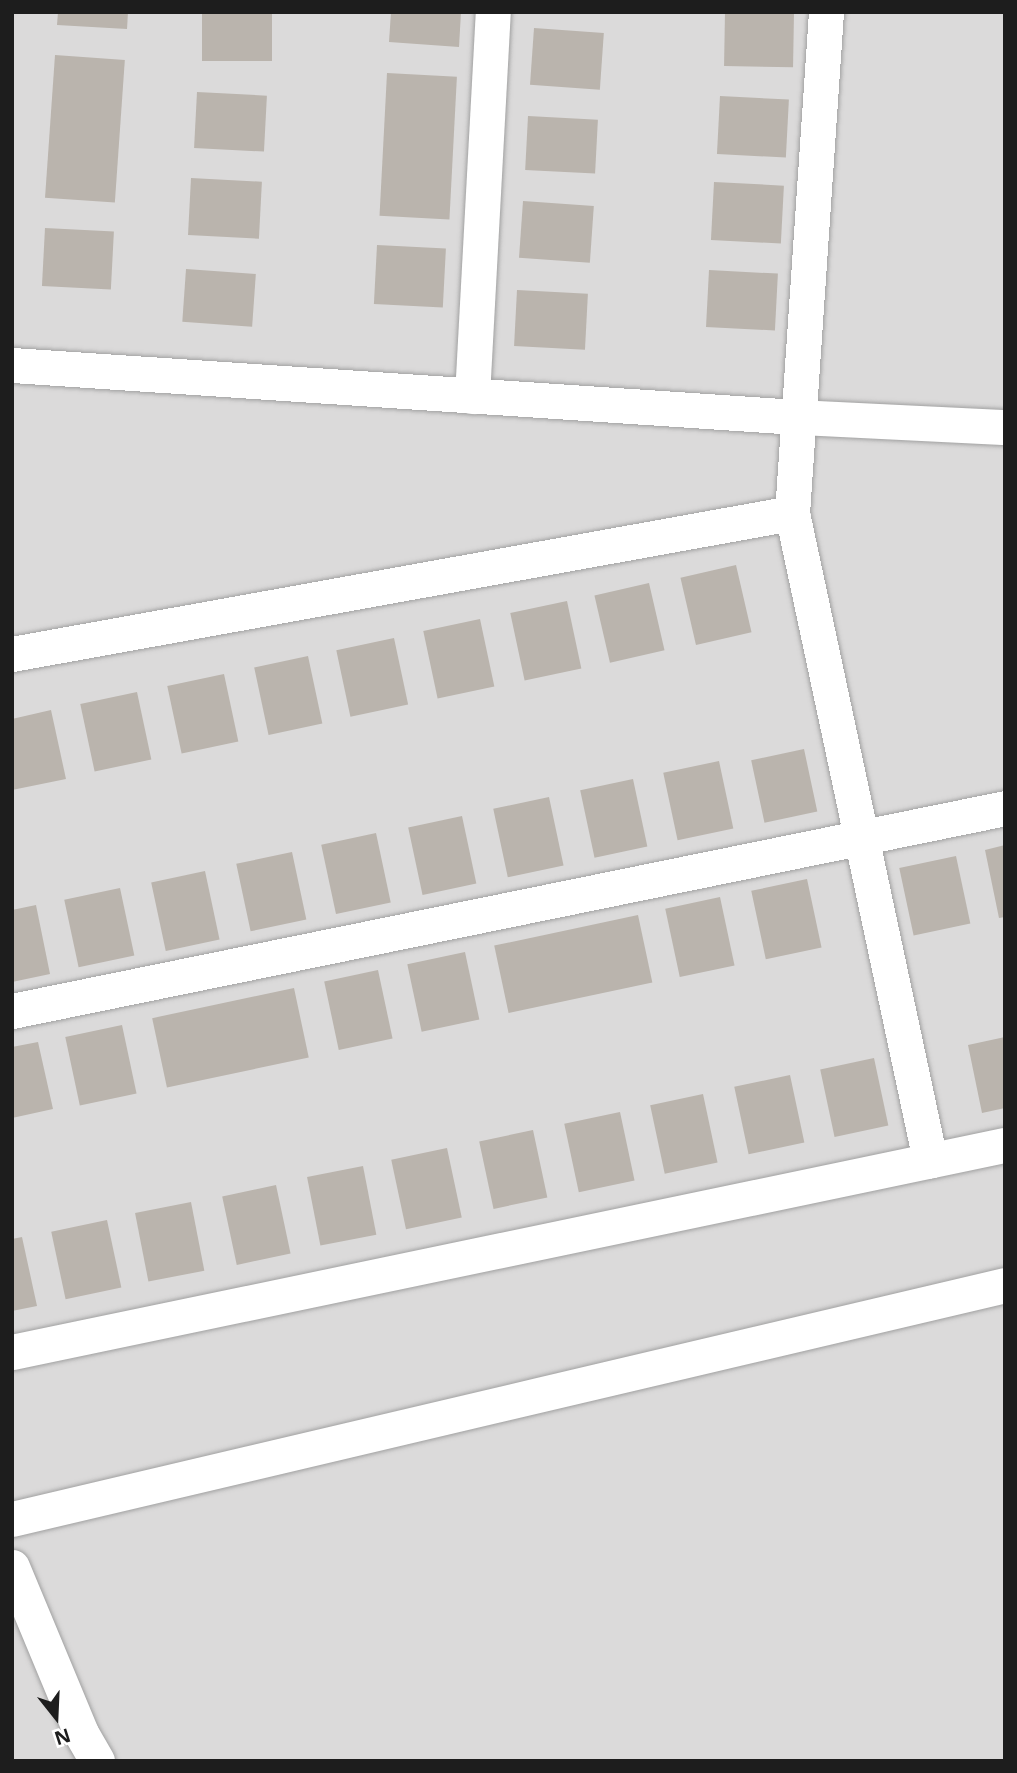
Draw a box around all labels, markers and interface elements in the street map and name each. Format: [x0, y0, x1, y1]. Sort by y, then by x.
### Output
north arrow [21, 1682, 91, 1752]
text: N [51, 1722, 74, 1752]

